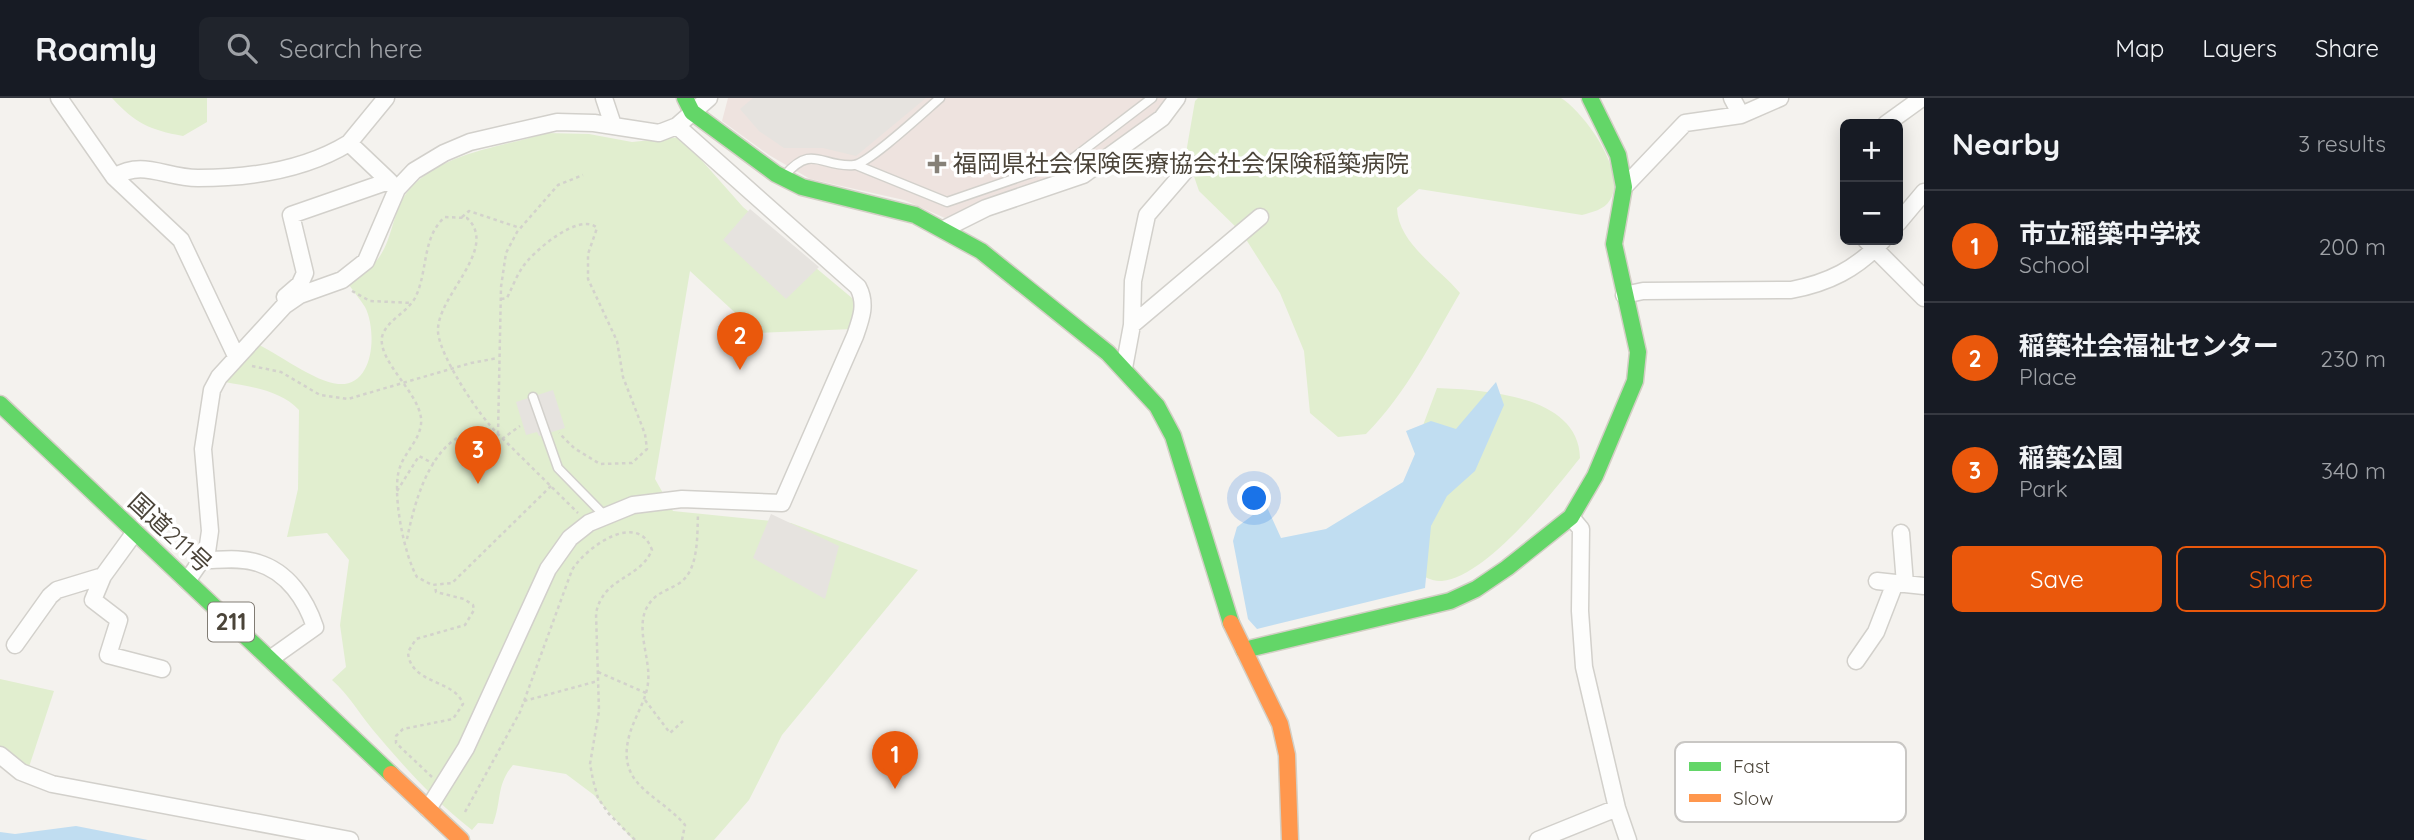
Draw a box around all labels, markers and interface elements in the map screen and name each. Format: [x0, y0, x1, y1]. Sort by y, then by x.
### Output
search box [199, 17, 689, 80]
text: Roamly [35, 28, 157, 69]
icon: search [223, 29, 261, 67]
text: Search here [279, 32, 423, 65]
text: Map [2115, 33, 2164, 63]
text: Layers [2202, 33, 2277, 63]
text: Share [2315, 33, 2379, 63]
map controls [1840, 119, 1903, 245]
button: + [1840, 119, 1903, 182]
text: Nearby [1952, 125, 2060, 163]
text: 3 results [2298, 129, 2386, 158]
place label: 福岡県社会保険医療協会社会保険稲築病院 [953, 148, 1409, 178]
marker: 福岡県社会保険医療協会社会保険稲築病院 [927, 154, 947, 174]
button: − [1840, 182, 1903, 245]
text: 市立稲築中学校 [2019, 217, 2201, 250]
text: 1 [1971, 232, 1979, 261]
text: 200 m [2319, 232, 2386, 261]
text: School [2019, 250, 2090, 279]
pin: 2 [717, 312, 763, 370]
text: 稲築社会福祉センター [2019, 329, 2279, 362]
text: 2 [1968, 344, 1982, 373]
text: 230 m [2320, 344, 2386, 373]
text: Place [2019, 362, 2077, 391]
pin: 3 [455, 426, 501, 484]
text: 稲築公園 [2019, 441, 2123, 474]
text: 3 [1969, 456, 1981, 485]
text: 340 m [2321, 456, 2386, 485]
text: Park [2019, 474, 2068, 503]
your location [1237, 481, 1271, 515]
street label: 国道211号 [123, 486, 219, 578]
button: Save [1952, 546, 2162, 612]
button: Share [2176, 546, 2386, 612]
road number: 211 [208, 602, 254, 642]
pin: 1 [872, 731, 918, 789]
legend [1675, 742, 1906, 822]
text: Fast [1733, 754, 1770, 778]
text: Slow [1733, 786, 1774, 810]

